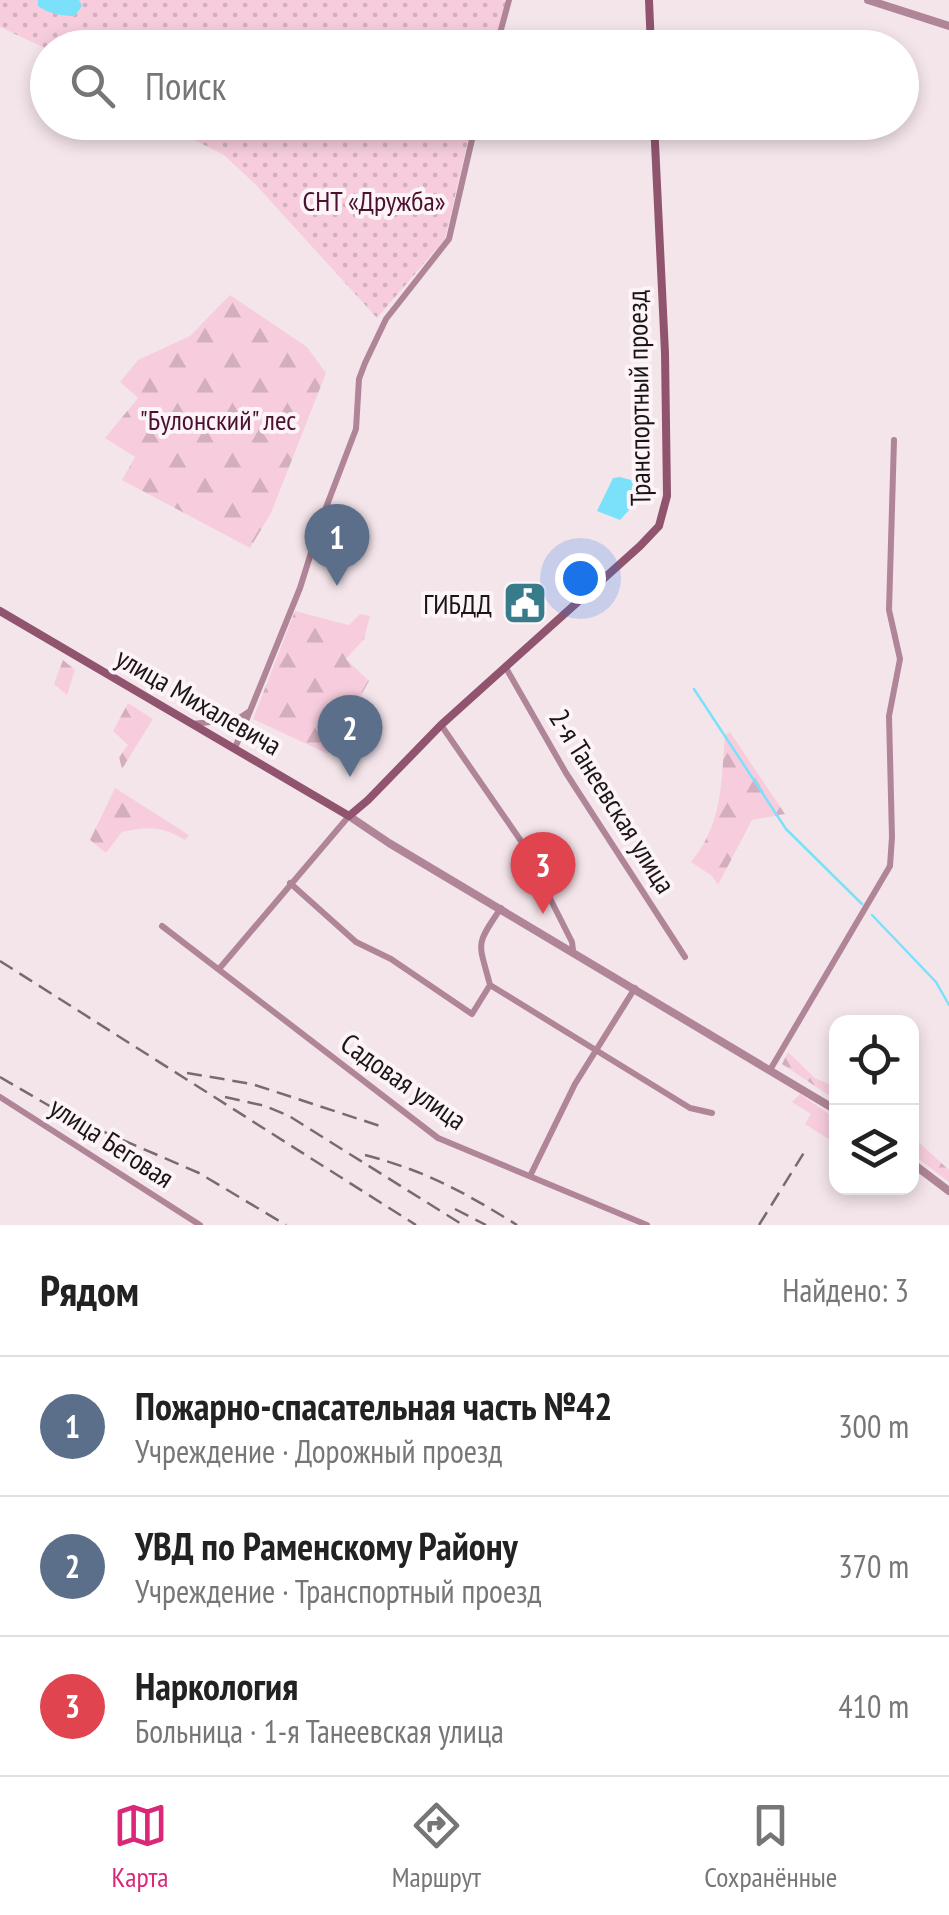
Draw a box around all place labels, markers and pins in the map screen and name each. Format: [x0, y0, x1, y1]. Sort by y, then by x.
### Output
pin: 1 [304, 504, 370, 586]
public building icon: ГИБДД [502, 580, 548, 626]
place label: ГИБДД [423, 585, 492, 622]
pin: 2 [318, 694, 382, 777]
pin: 3 [510, 832, 576, 914]

